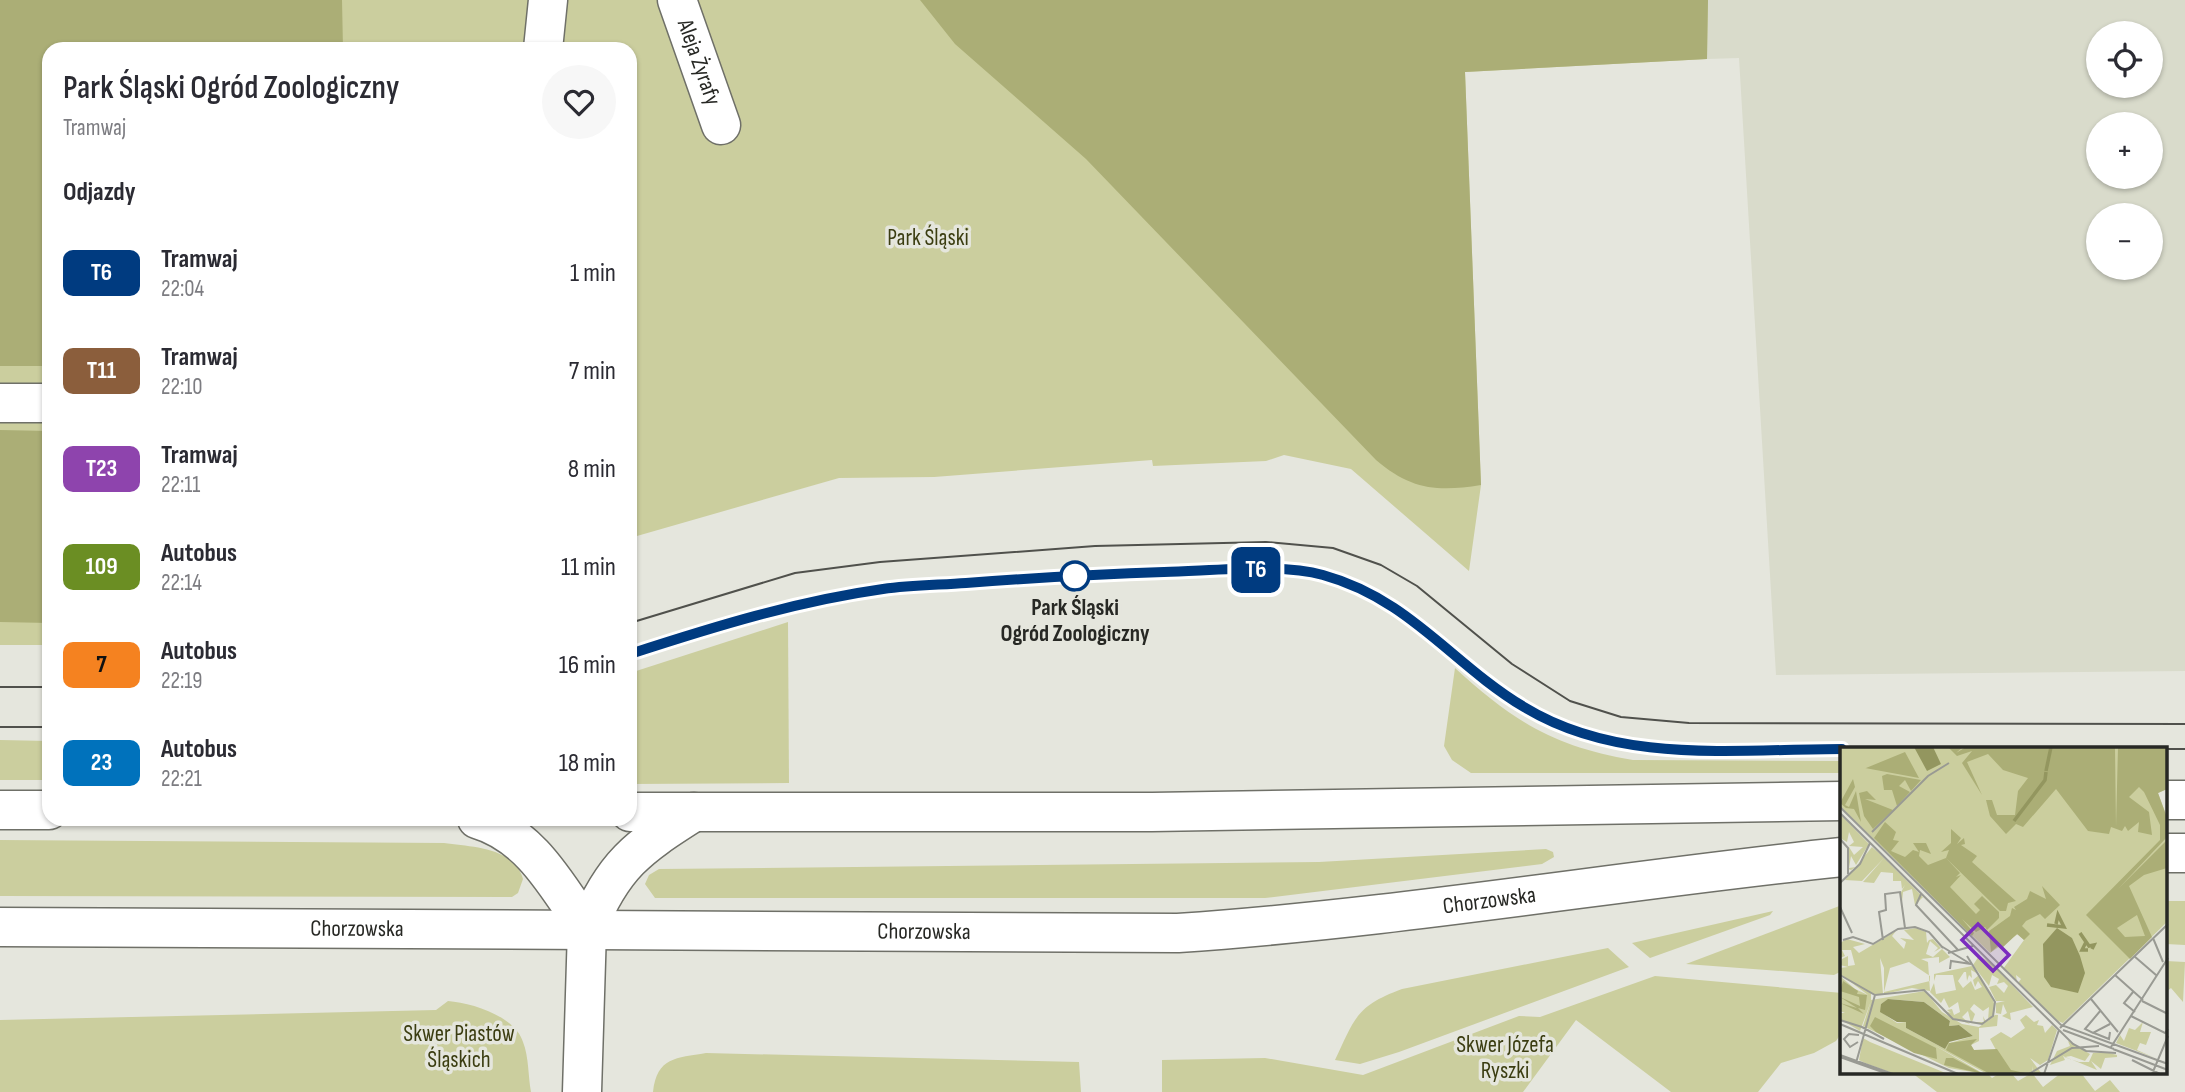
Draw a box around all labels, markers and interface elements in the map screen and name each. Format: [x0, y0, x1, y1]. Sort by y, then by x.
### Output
street label: Aleja Żyrafy [671, 15, 727, 109]
map controls [2086, 21, 2163, 280]
button: locate [2086, 21, 2163, 98]
button: heart [542, 65, 616, 139]
text: Park Śląski Ogród Zoologiczny [63, 68, 399, 108]
button: + [2086, 112, 2163, 189]
text: Tramwaj [63, 114, 126, 142]
text: Odjazdy [63, 177, 135, 208]
button: − [2086, 203, 2163, 280]
park label: Park Śląski [887, 224, 969, 252]
text: Tramwaj [161, 244, 238, 275]
text: T6 [91, 258, 112, 287]
text: 1 min [570, 258, 616, 289]
text: 22:04 [161, 275, 204, 303]
text: Tramwaj [161, 342, 238, 373]
text: T11 [87, 356, 116, 385]
text: 7 min [569, 356, 616, 387]
text: 22:10 [161, 373, 203, 401]
text: Tramwaj [161, 440, 238, 471]
text: T23 [86, 454, 117, 483]
text: 8 min [568, 454, 616, 485]
text: 22:11 [161, 471, 200, 499]
text: Autobus [161, 538, 237, 569]
line badge: T6 [1224, 547, 1288, 593]
text: 109 [85, 552, 118, 581]
text: 11 min [561, 552, 616, 583]
text: T6 [1245, 555, 1267, 584]
marker: Park Śląski Ogród Zoologiczny [1060, 561, 1090, 591]
text: 22:14 [161, 569, 202, 597]
place label: Park Śląski Ogród Zoologiczny [1000, 594, 1150, 648]
text: Autobus [161, 636, 237, 667]
text: 7 [96, 650, 107, 679]
text: 16 min [559, 650, 616, 681]
text: 22:19 [161, 667, 203, 695]
text: Autobus [161, 734, 237, 765]
inset map [1840, 747, 2168, 1074]
text: 23 [91, 748, 112, 777]
text: 18 min [559, 748, 616, 779]
text: 22:21 [161, 765, 202, 793]
street label: Chorzowska [1441, 881, 1537, 920]
street label: Chorzowska [310, 915, 404, 943]
street label: Chorzowska [877, 917, 971, 946]
park label: Skwer Piastów Śląskich [403, 1020, 515, 1074]
park label: Skwer Józefa Ryszki [1456, 1031, 1554, 1085]

